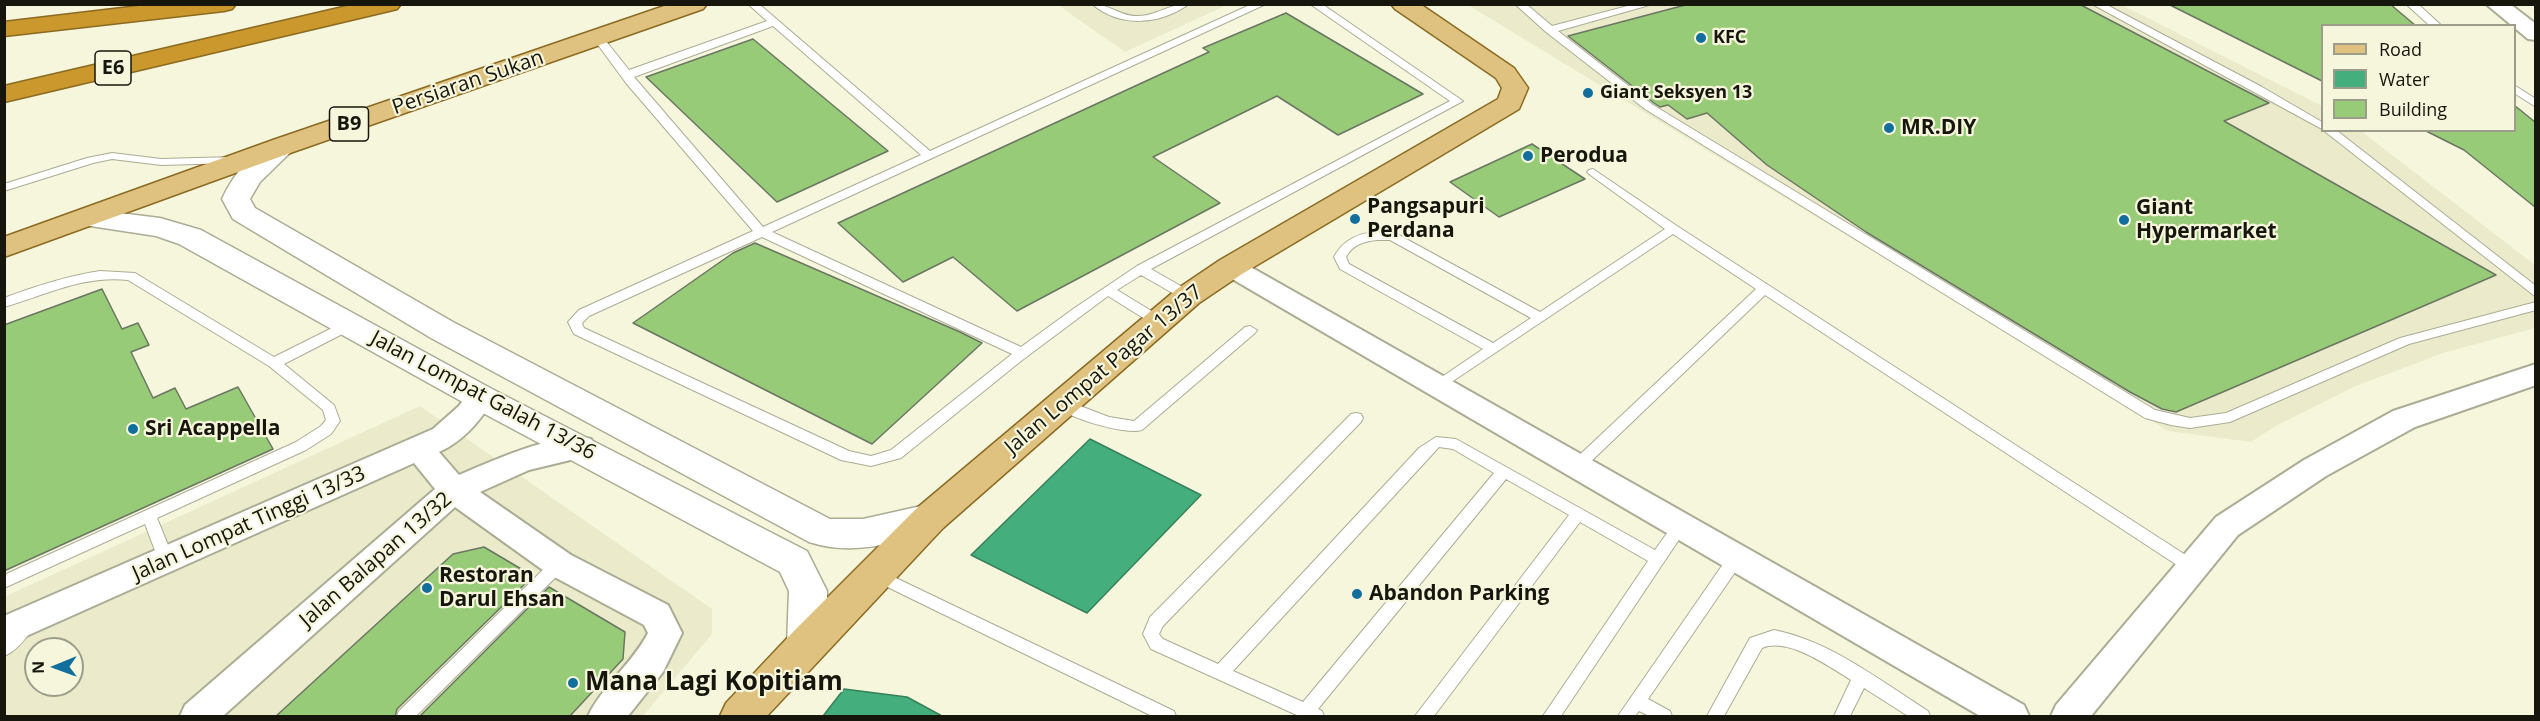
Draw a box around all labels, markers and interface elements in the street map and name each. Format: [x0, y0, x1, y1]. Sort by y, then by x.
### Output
legend [2321, 24, 2516, 132]
place label: KFC [1713, 27, 1746, 49]
marker: KFC [1694, 31, 1708, 45]
text: Road [2379, 37, 2422, 61]
street label: Persiaran Sukan [389, 45, 547, 121]
road number: E6 [95, 51, 131, 85]
text: Water [2379, 67, 2430, 91]
place label: Giant Seksyen 13 [1600, 82, 1752, 104]
marker: Giant Seksyen 13 [1581, 86, 1595, 100]
text: Building [2379, 97, 2447, 121]
road number: B9 [330, 107, 368, 141]
place label: MR.DIY [1901, 115, 1976, 141]
marker: MR.DIY [1882, 121, 1896, 135]
place label: Perodua [1540, 143, 1628, 169]
marker: Perodua [1521, 149, 1535, 163]
place label: Pangsapuri Perdana [1367, 194, 1485, 244]
place label: Giant Hypermarket [2136, 195, 2277, 245]
marker: Pangsapuri Perdana [1348, 212, 1362, 226]
marker: Giant Hypermarket [2117, 213, 2131, 227]
street label: Jalan Lompat Pagar 13/37 [1000, 280, 1208, 460]
street label: Jalan Lompat Galah 13/36 [366, 326, 600, 466]
place label: Sri Acappella [145, 416, 280, 442]
marker: Sri Acappella [126, 422, 140, 436]
street label: Jalan Lompat Tinggi 13/33 [129, 461, 369, 587]
street label: Jalan Balapan 13/32 [295, 487, 457, 633]
place label: Restoran Darul Ehsan [439, 563, 565, 613]
marker: Restoran Darul Ehsan [420, 581, 434, 595]
place label: Abandon Parking [1369, 581, 1549, 607]
marker: Abandon Parking [1350, 587, 1364, 601]
north arrow [24, 637, 84, 697]
text: N [27, 661, 49, 674]
place label: Mana Lagi Kopitiam [585, 667, 843, 699]
marker: Mana Lagi Kopitiam [566, 676, 580, 690]

